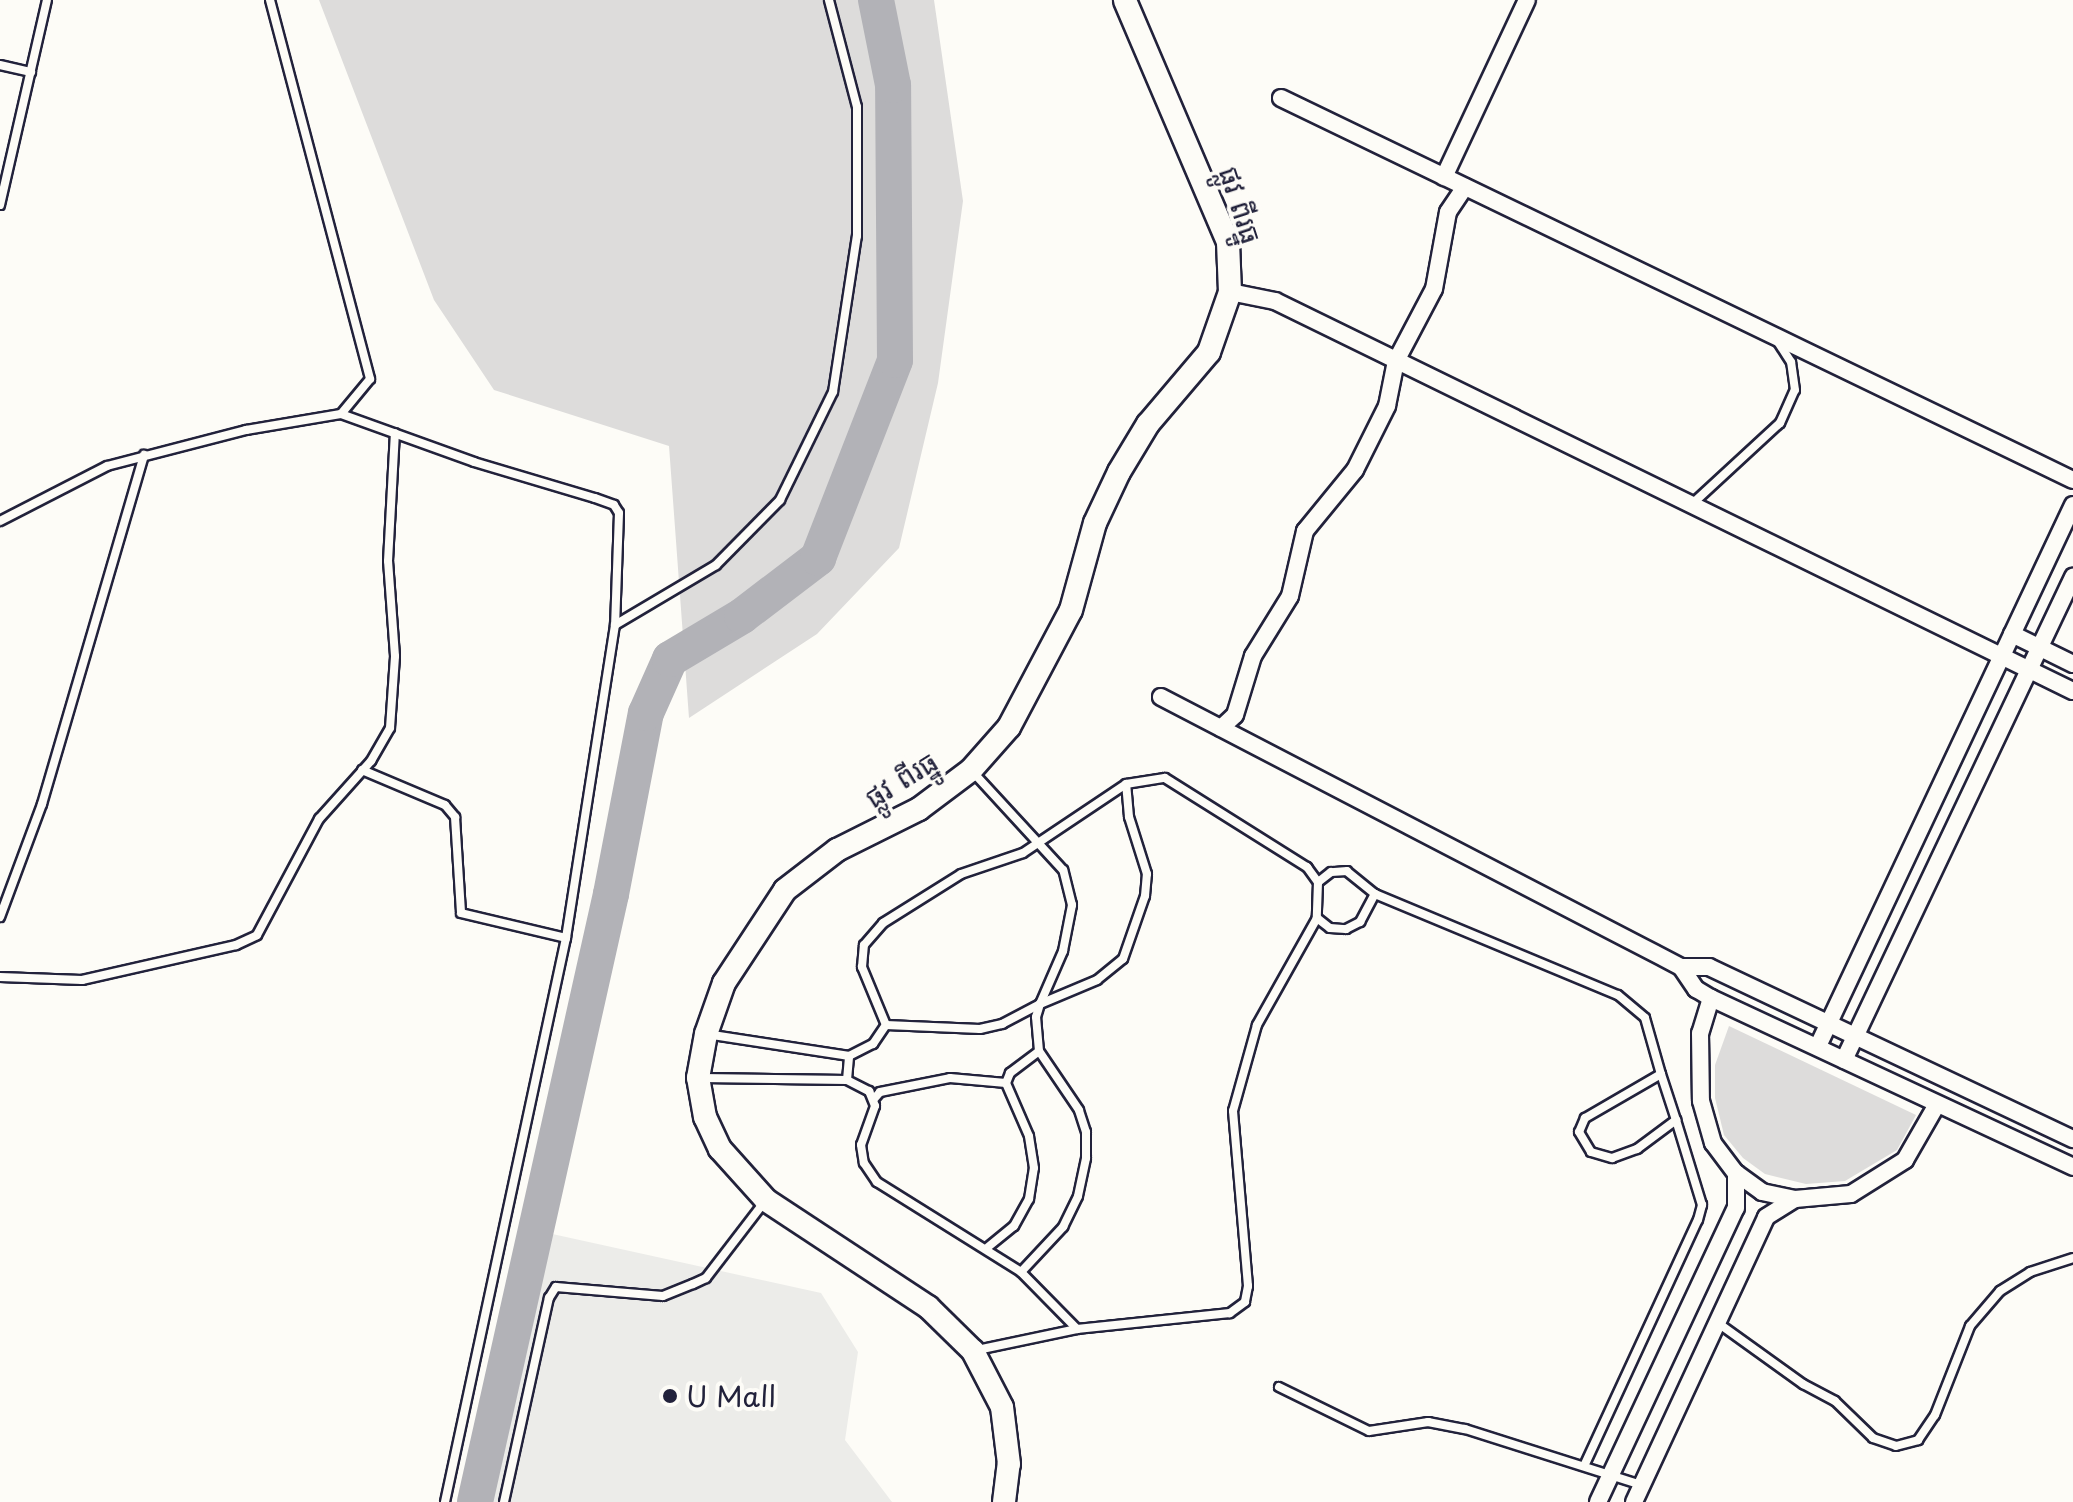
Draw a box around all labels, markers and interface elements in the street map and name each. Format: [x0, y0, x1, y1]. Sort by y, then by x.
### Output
street label: ផ្លូវ ពីរធ្នូ [1213, 162, 1269, 248]
street label: ផ្លូវ ពីរធ្នូ [858, 744, 944, 814]
place label: U Mall [686, 1379, 776, 1413]
marker: U Mall [661, 1387, 679, 1405]

